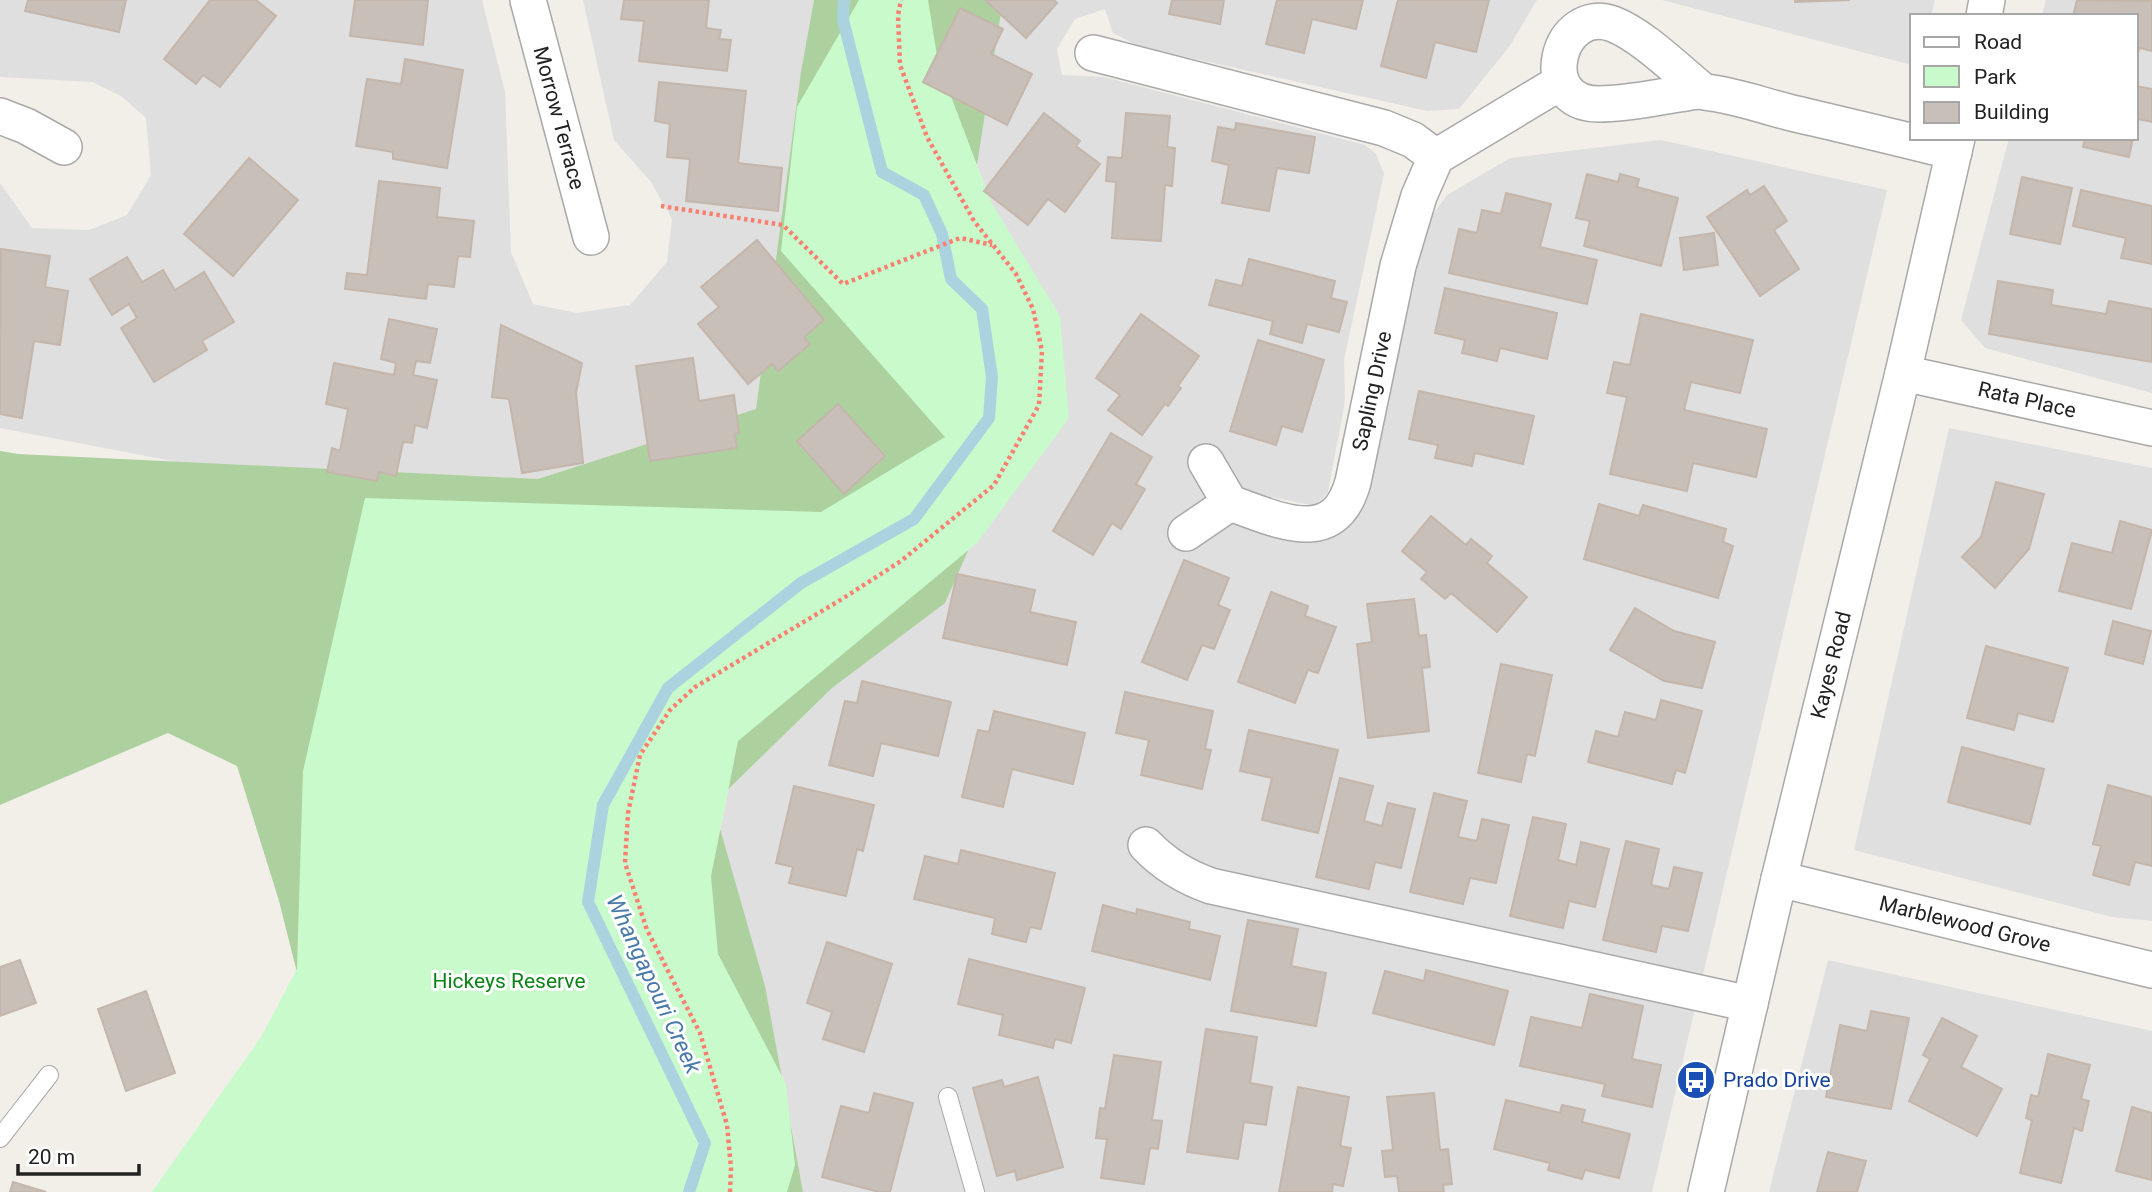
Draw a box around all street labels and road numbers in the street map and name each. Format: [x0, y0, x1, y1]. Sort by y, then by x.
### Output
street label: Morrow Terrace [528, 44, 590, 192]
street label: Sapling Drive [1348, 329, 1396, 453]
street label: Rata Place [1976, 377, 2078, 423]
street label: Kayes Road [1806, 609, 1856, 721]
street label: Marblewood Grove [1877, 891, 2053, 957]

